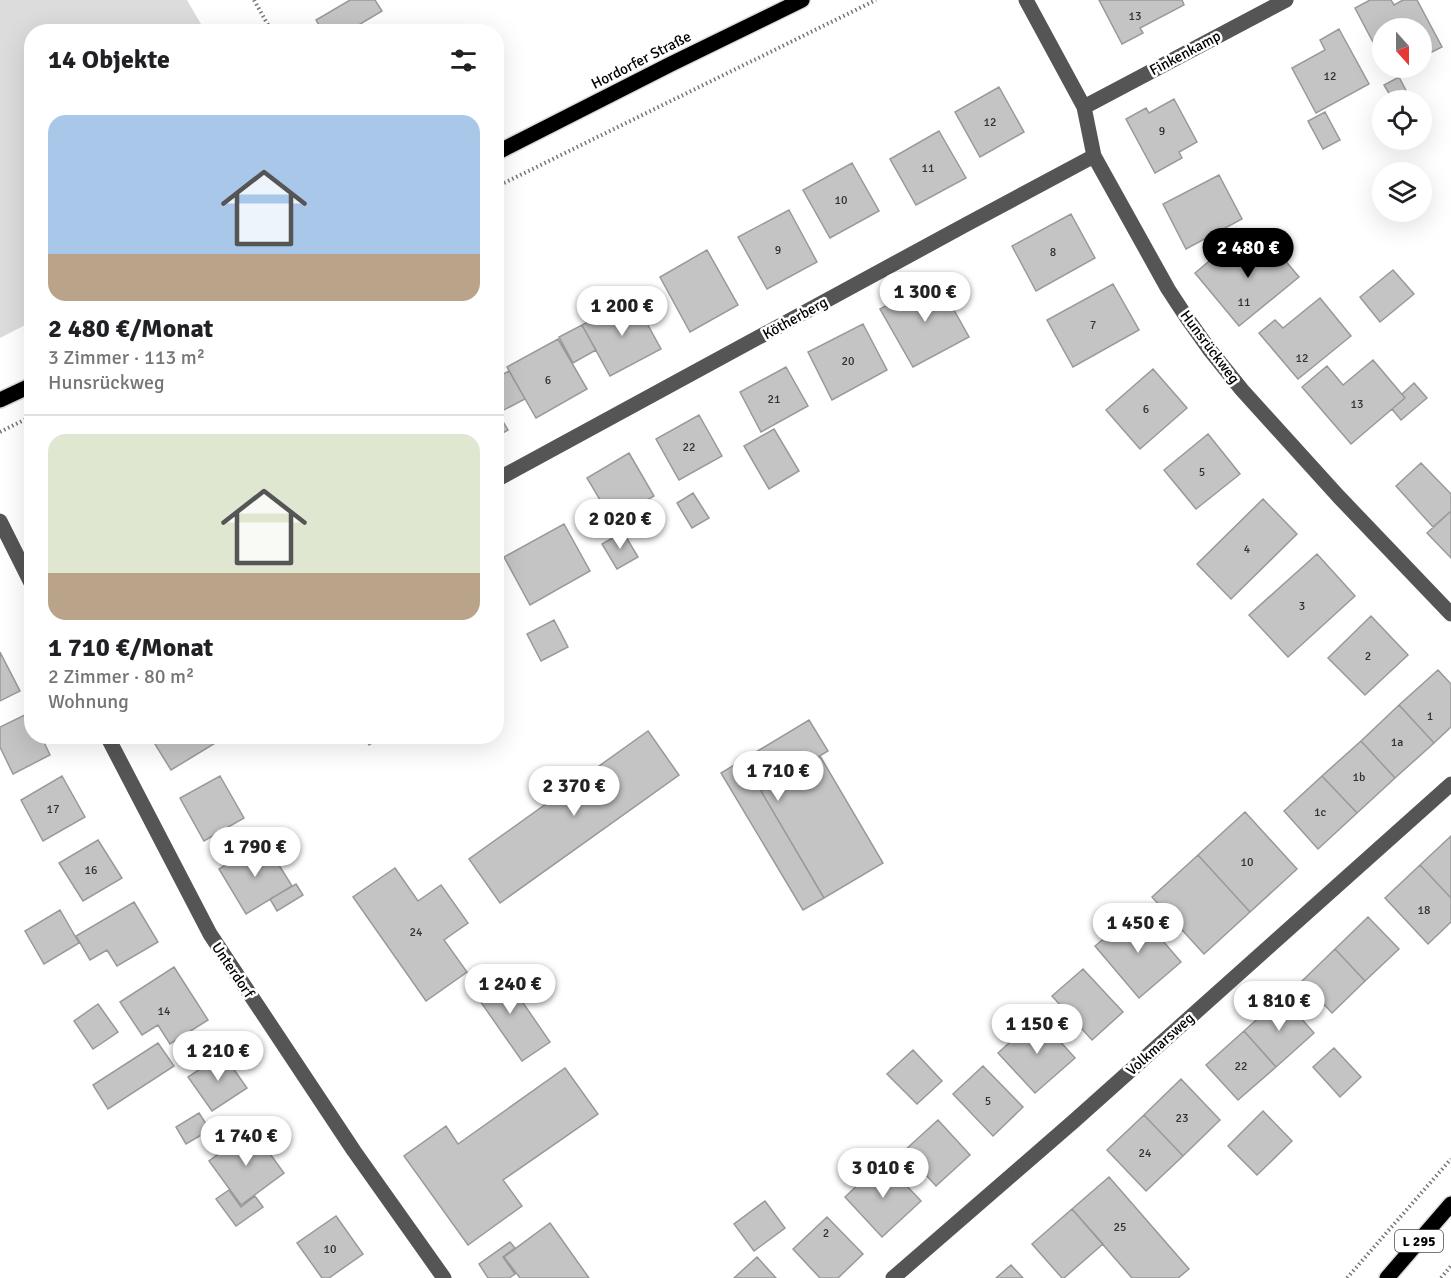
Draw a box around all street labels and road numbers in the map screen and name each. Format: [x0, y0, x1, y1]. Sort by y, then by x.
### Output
street label: Hordorfer Straße [588, 27, 694, 93]
street label: Finkenkamp [1146, 27, 1224, 79]
street label: Kötherberg [759, 293, 831, 343]
street label: Hunsrückweg [1177, 307, 1244, 387]
street label: Unterdorf [208, 939, 259, 1002]
street label: Volkmarsweg [1122, 1009, 1198, 1079]
road number: L 295 [1395, 1230, 1443, 1252]

